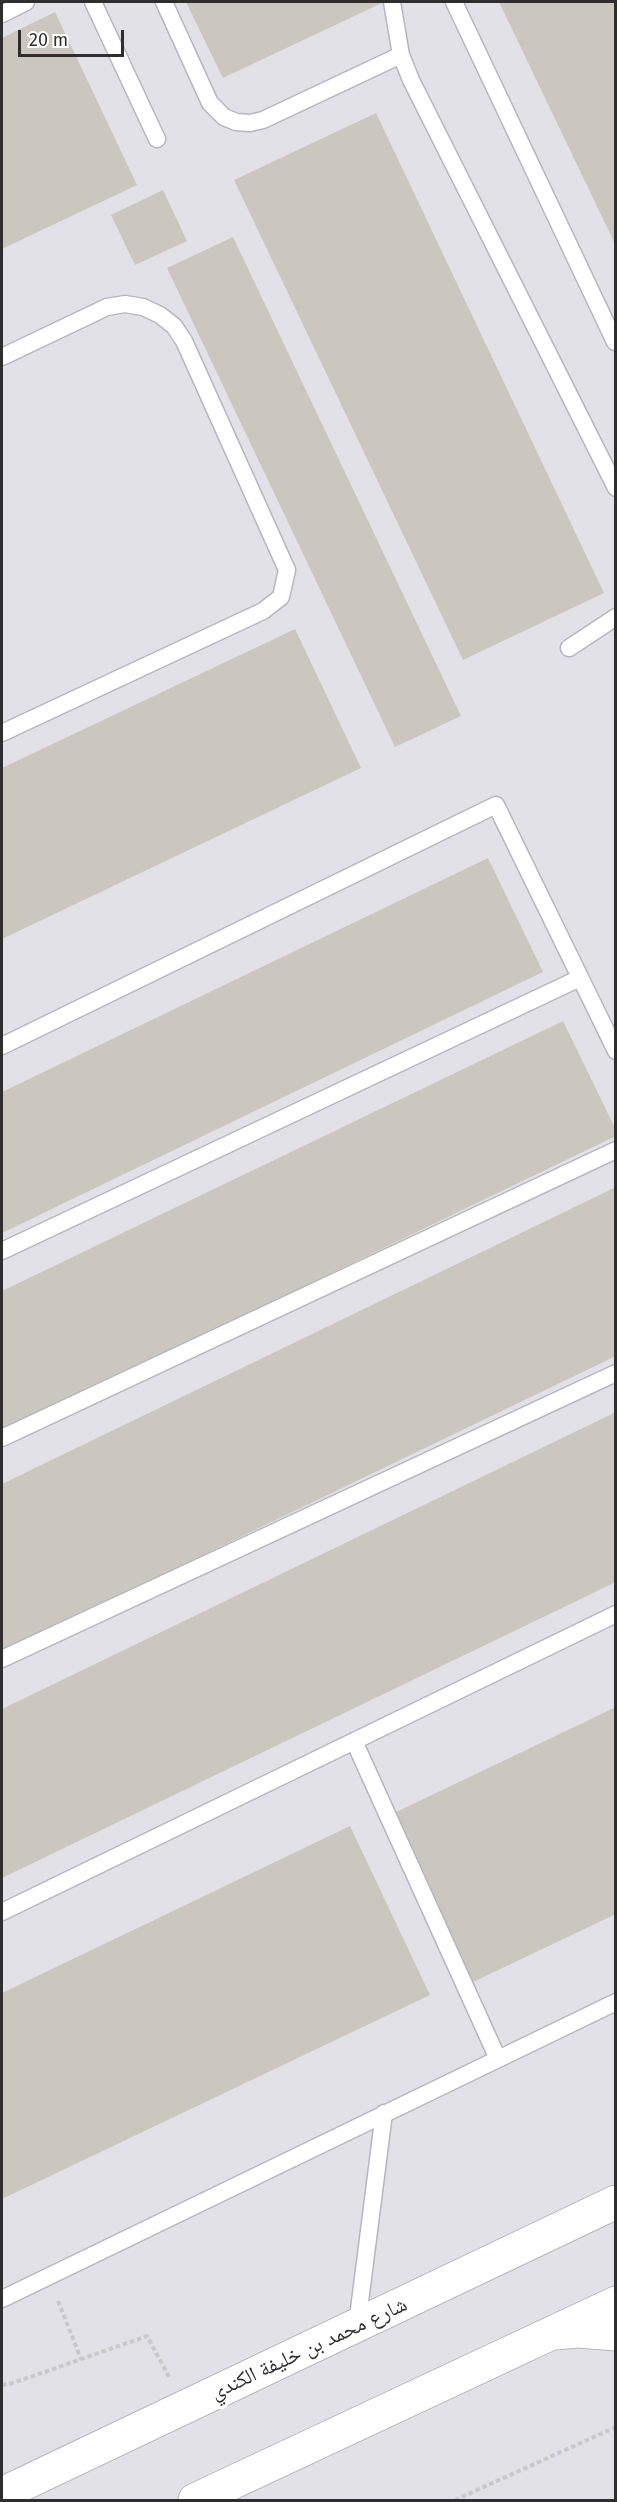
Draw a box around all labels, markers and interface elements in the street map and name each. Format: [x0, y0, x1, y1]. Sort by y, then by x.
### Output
scale bar [21, 18, 128, 56]
text: 20 m [29, 29, 68, 51]
street label: شارع محمد بن خليفة الكندي [207, 2292, 411, 2406]

